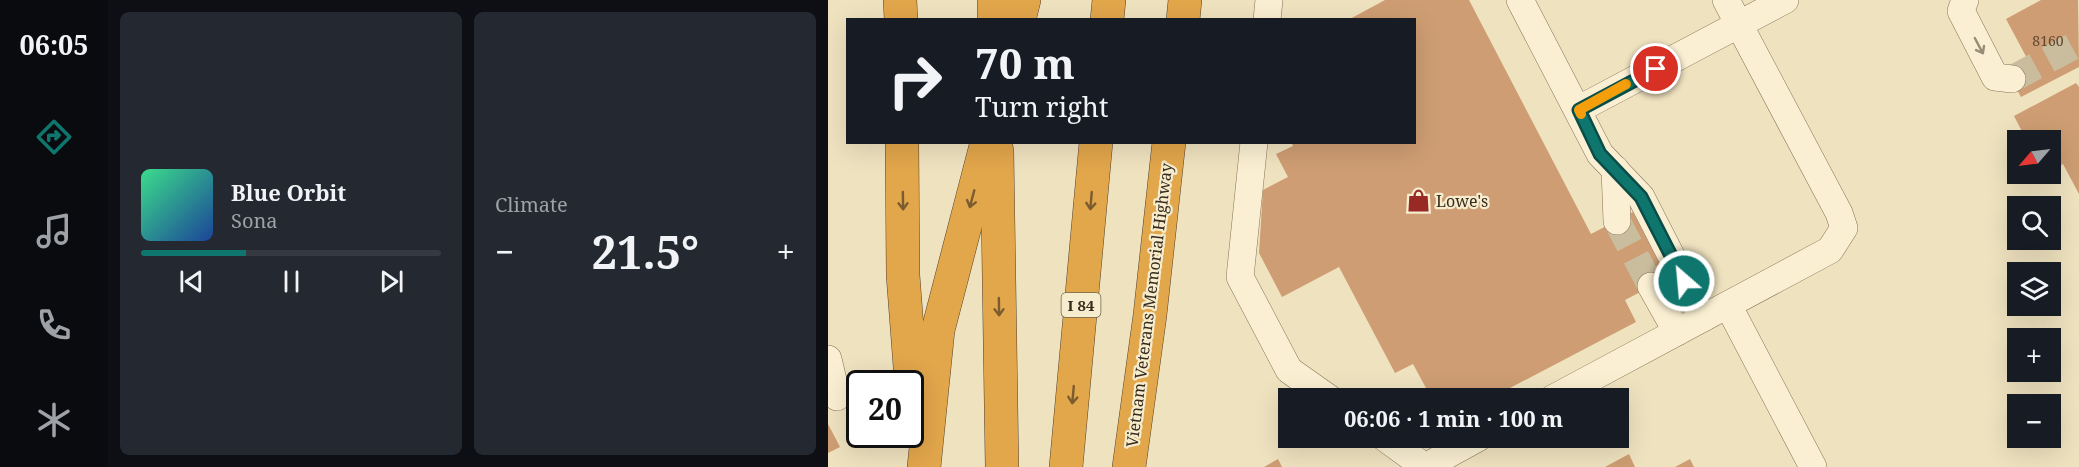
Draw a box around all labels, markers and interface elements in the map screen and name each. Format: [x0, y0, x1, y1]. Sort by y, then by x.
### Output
text: 06:05 [19, 26, 89, 63]
house number: 8160 [2032, 31, 2064, 50]
text: 70 m [975, 34, 1075, 91]
one-way arrow [1974, 37, 1985, 55]
icon: right [876, 42, 954, 120]
pin [1630, 43, 1681, 94]
icon: arrive [1639, 52, 1672, 85]
text: Turn right [975, 88, 1108, 125]
icon: directions [33, 116, 75, 158]
north arrow [2007, 130, 2061, 184]
map controls [2007, 130, 2061, 448]
street label: Vietnam Veterans Memorial Highway [1121, 161, 1177, 448]
text: Blue Orbit [231, 177, 346, 207]
shop icon: Lowe's [1405, 188, 1431, 214]
one-way arrow [966, 189, 978, 208]
one-way arrow [897, 190, 909, 210]
one-way arrow [1085, 190, 1096, 210]
place label: Lowe's [1436, 190, 1488, 212]
text: Climate [495, 191, 568, 218]
button: search [2007, 196, 2061, 250]
text: Sona [231, 207, 278, 234]
icon: music [33, 210, 75, 252]
text: 21.5° [592, 221, 699, 282]
text: − [495, 229, 514, 274]
text: + [777, 229, 795, 274]
position arrow [1652, 249, 1716, 313]
button: layers [2007, 262, 2061, 316]
icon: previous [175, 265, 208, 298]
icon: pause [275, 265, 308, 298]
icon: next [375, 265, 408, 298]
road number: I 84 [1062, 293, 1100, 317]
one-way arrow [994, 297, 1005, 317]
icon: phone [33, 304, 75, 346]
button: + [2007, 328, 2061, 382]
speed limit sign: 20 [846, 370, 924, 448]
one-way arrow [1067, 385, 1078, 404]
button: − [2007, 394, 2061, 448]
icon: climate [33, 399, 75, 441]
text: 06:06 · 1 min · 100 m [1344, 403, 1563, 433]

